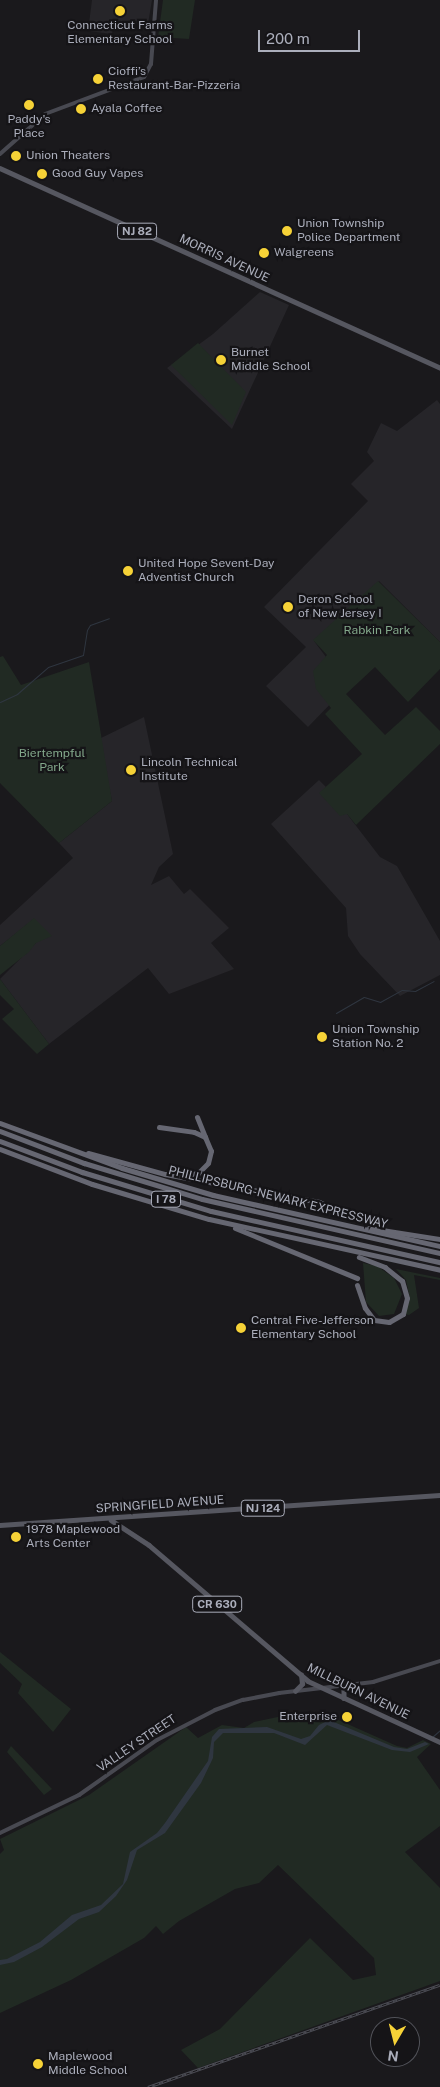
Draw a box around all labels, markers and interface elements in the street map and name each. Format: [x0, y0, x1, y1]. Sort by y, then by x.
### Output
marker: Connecticut Farms Elementary School [114, 5, 126, 17]
place label: Connecticut Farms Elementary School [67, 19, 173, 47]
scale bar [260, 20, 362, 52]
text: 200 m [266, 30, 310, 47]
place label: Cioffi’s Restaurant-Bar-Pizzeria [108, 65, 240, 93]
marker: Cioffi’s Restaurant-Bar-Pizzeria [92, 73, 104, 85]
marker: Paddy's Place [23, 99, 35, 111]
place label: Ayala Coffee [91, 102, 162, 116]
marker: Ayala Coffee [75, 103, 87, 115]
place label: Paddy's Place [7, 113, 51, 141]
place label: Union Theaters [26, 149, 110, 163]
marker: Union Theaters [10, 150, 22, 162]
place label: Good Guy Vapes [52, 167, 144, 181]
marker: Good Guy Vapes [36, 168, 48, 180]
place label: Union Township Police Department [297, 217, 401, 245]
road number: NJ 82 [117, 222, 157, 240]
marker: Union Township Police Department [281, 225, 293, 237]
street label: MORRIS AVENUE [177, 232, 271, 286]
place label: Walgreens [274, 246, 334, 260]
marker: Walgreens [258, 247, 270, 259]
place label: Burnet Middle School [231, 346, 311, 374]
marker: Burnet Middle School [215, 354, 227, 366]
place label: United Hope Sevent-Day Adventist Church [138, 557, 275, 585]
marker: United Hope Sevent-Day Adventist Church [122, 565, 134, 577]
place label: Deron School of New Jersey I [298, 593, 382, 621]
marker: Deron School of New Jersey I [282, 601, 294, 613]
park label: Rabkin Park [343, 624, 411, 638]
park label: Biertempful Park [19, 747, 85, 775]
place label: Lincoln Technical Institute [141, 756, 238, 784]
marker: Lincoln Technical Institute [125, 764, 137, 776]
place label: Union Township Station No. 2 [332, 1023, 419, 1051]
marker: Union Township Station No. 2 [316, 1031, 328, 1043]
street label: PHILLIPSBURG-NEWARK EXPRESSWAY [167, 1164, 389, 1232]
road number: I 78 [150, 1190, 182, 1208]
place label: Central Five-Jefferson Elementary School [251, 1314, 374, 1342]
marker: Central Five-Jefferson Elementary School [235, 1322, 247, 1334]
street label: SPRINGFIELD AVENUE [95, 1493, 225, 1517]
road number: NJ 124 [240, 1500, 286, 1516]
place label: 1978 Maplewood Arts Center [26, 1523, 120, 1551]
marker: 1978 Maplewood Arts Center [10, 1531, 22, 1543]
road number: CR 630 [192, 1596, 242, 1612]
street label: MILLBURN AVENUE [305, 1661, 411, 1723]
place label: Enterprise [279, 1710, 337, 1724]
marker: Enterprise [341, 1711, 353, 1723]
street label: VALLEY STREET [95, 1712, 179, 1776]
north arrow [370, 2017, 420, 2067]
text: N [387, 2047, 400, 2065]
place label: Maplewood Middle School [48, 2050, 128, 2078]
marker: Maplewood Middle School [32, 2058, 44, 2070]

